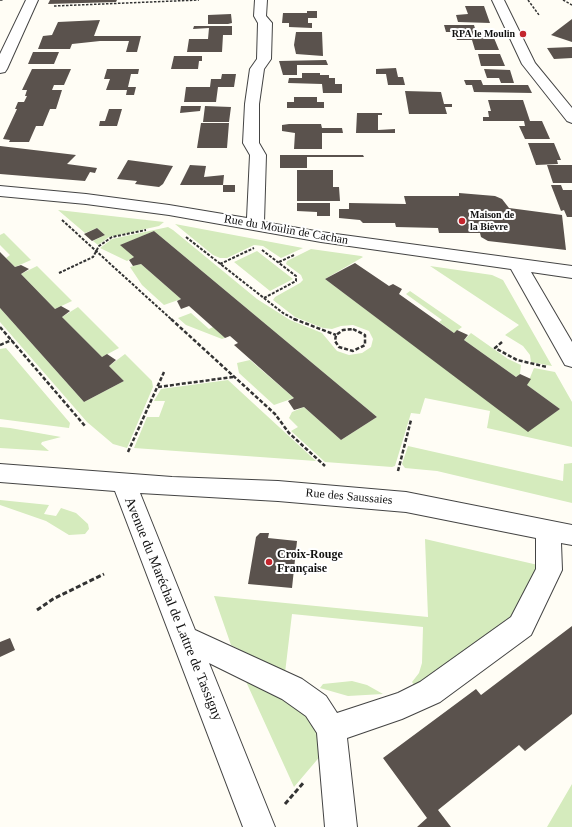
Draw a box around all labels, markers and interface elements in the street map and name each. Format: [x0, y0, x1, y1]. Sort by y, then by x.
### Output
place label: RPA le Moulin [452, 28, 515, 40]
marker: RPA le Moulin [518, 29, 528, 39]
place label: Maison de la Bièvre [470, 209, 514, 232]
street label: Rue du Moulin de Cachan [223, 212, 349, 248]
marker: Maison de la Bièvre [457, 216, 467, 226]
street label: Rue des Saussaies [305, 486, 393, 508]
street label: Avenue du Maréchal de Lattre de Tassigny [120, 495, 226, 723]
place label: Croix-Rouge Française [277, 548, 343, 576]
marker: Croix-Rouge Française [264, 557, 274, 567]

